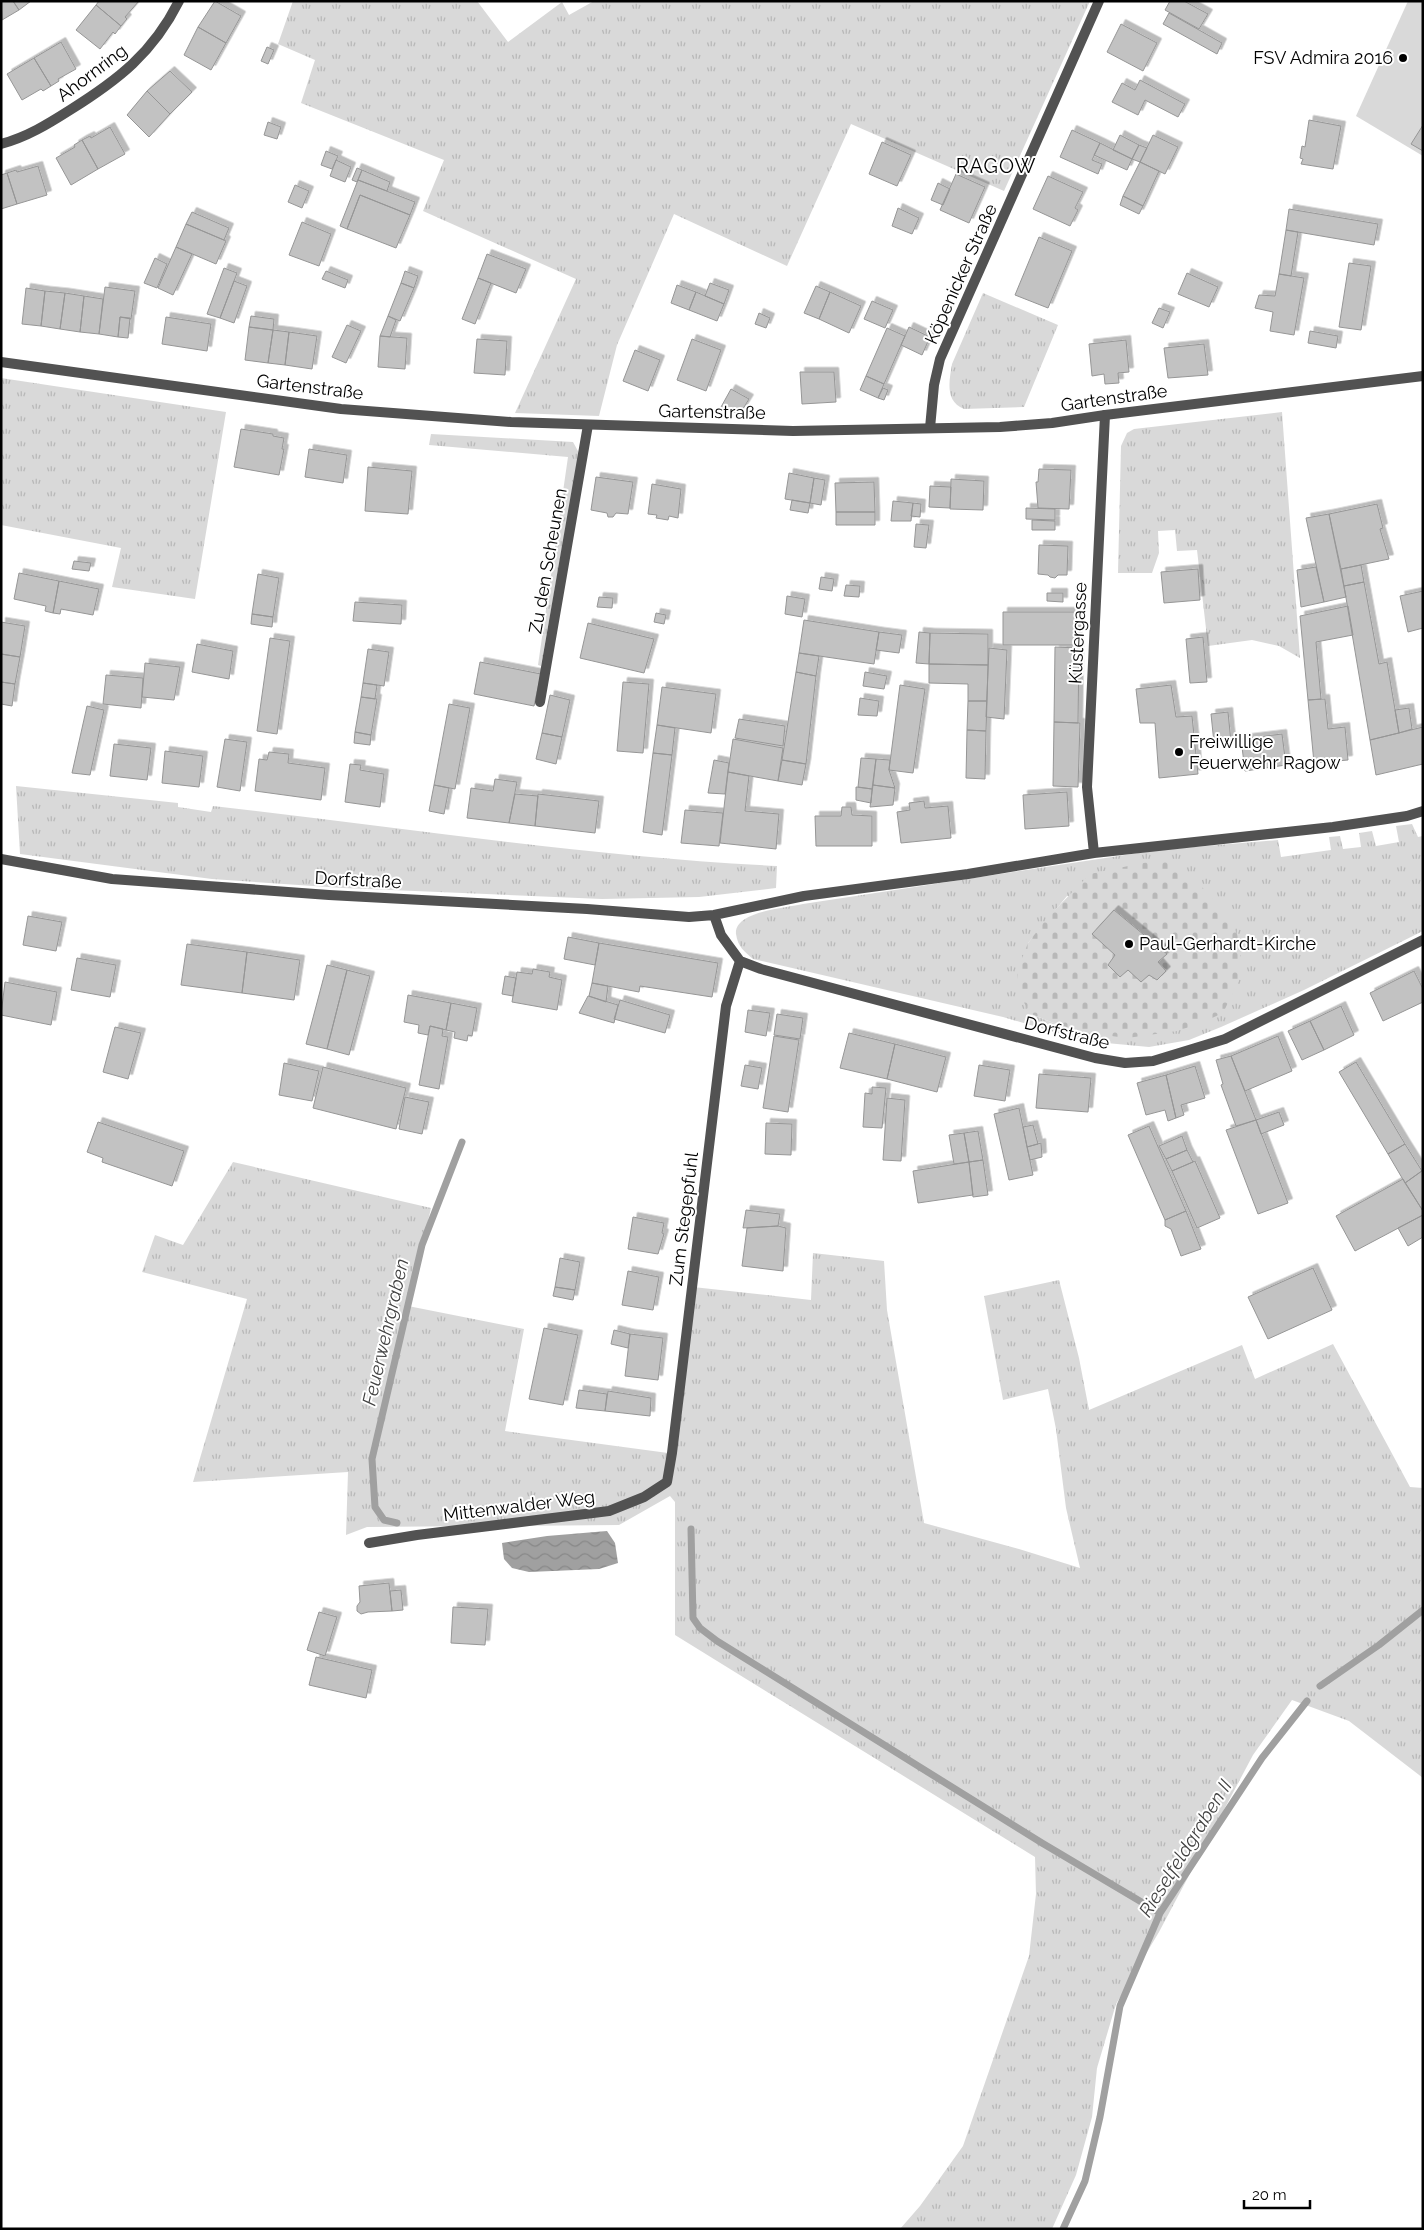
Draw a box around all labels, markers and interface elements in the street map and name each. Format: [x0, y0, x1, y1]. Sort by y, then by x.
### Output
street label: Ahornring [53, 40, 131, 106]
place label: FSV Admira 2016 [1253, 47, 1393, 68]
marker: FSV Admira 2016 [1397, 52, 1409, 64]
district label: RAGOW [956, 154, 1036, 178]
street label: Köpenicker Straße [920, 200, 1001, 347]
street label: Gartenstraße [256, 370, 365, 404]
street label: Gartenstraße [1059, 380, 1169, 415]
street label: Gartenstraße [658, 400, 766, 423]
street label: Zu den Scheunen [524, 487, 571, 635]
street label: Küstergasse [1064, 581, 1091, 684]
place label: Freiwillige Feuerwehr Ragow [1189, 731, 1341, 773]
marker: Freiwillige Feuerwehr Ragow [1173, 746, 1185, 758]
street label: Dorfstraße [314, 867, 403, 892]
place label: Paul-Gerhardt-Kirche [1139, 933, 1317, 954]
marker: Paul-Gerhardt-Kirche [1123, 938, 1135, 950]
street label: Dorfstraße [1022, 1012, 1112, 1053]
street label: Zum Stegepfuhl [665, 1151, 702, 1287]
water label: Feuerwehrgraben [357, 1256, 413, 1408]
street label: Mittenwalder Weg [442, 1486, 596, 1525]
water label: Rieselfeldgraben II [1134, 1775, 1236, 1921]
scale bar [1244, 2178, 1310, 2210]
text: 20 m [1252, 2186, 1287, 2204]

